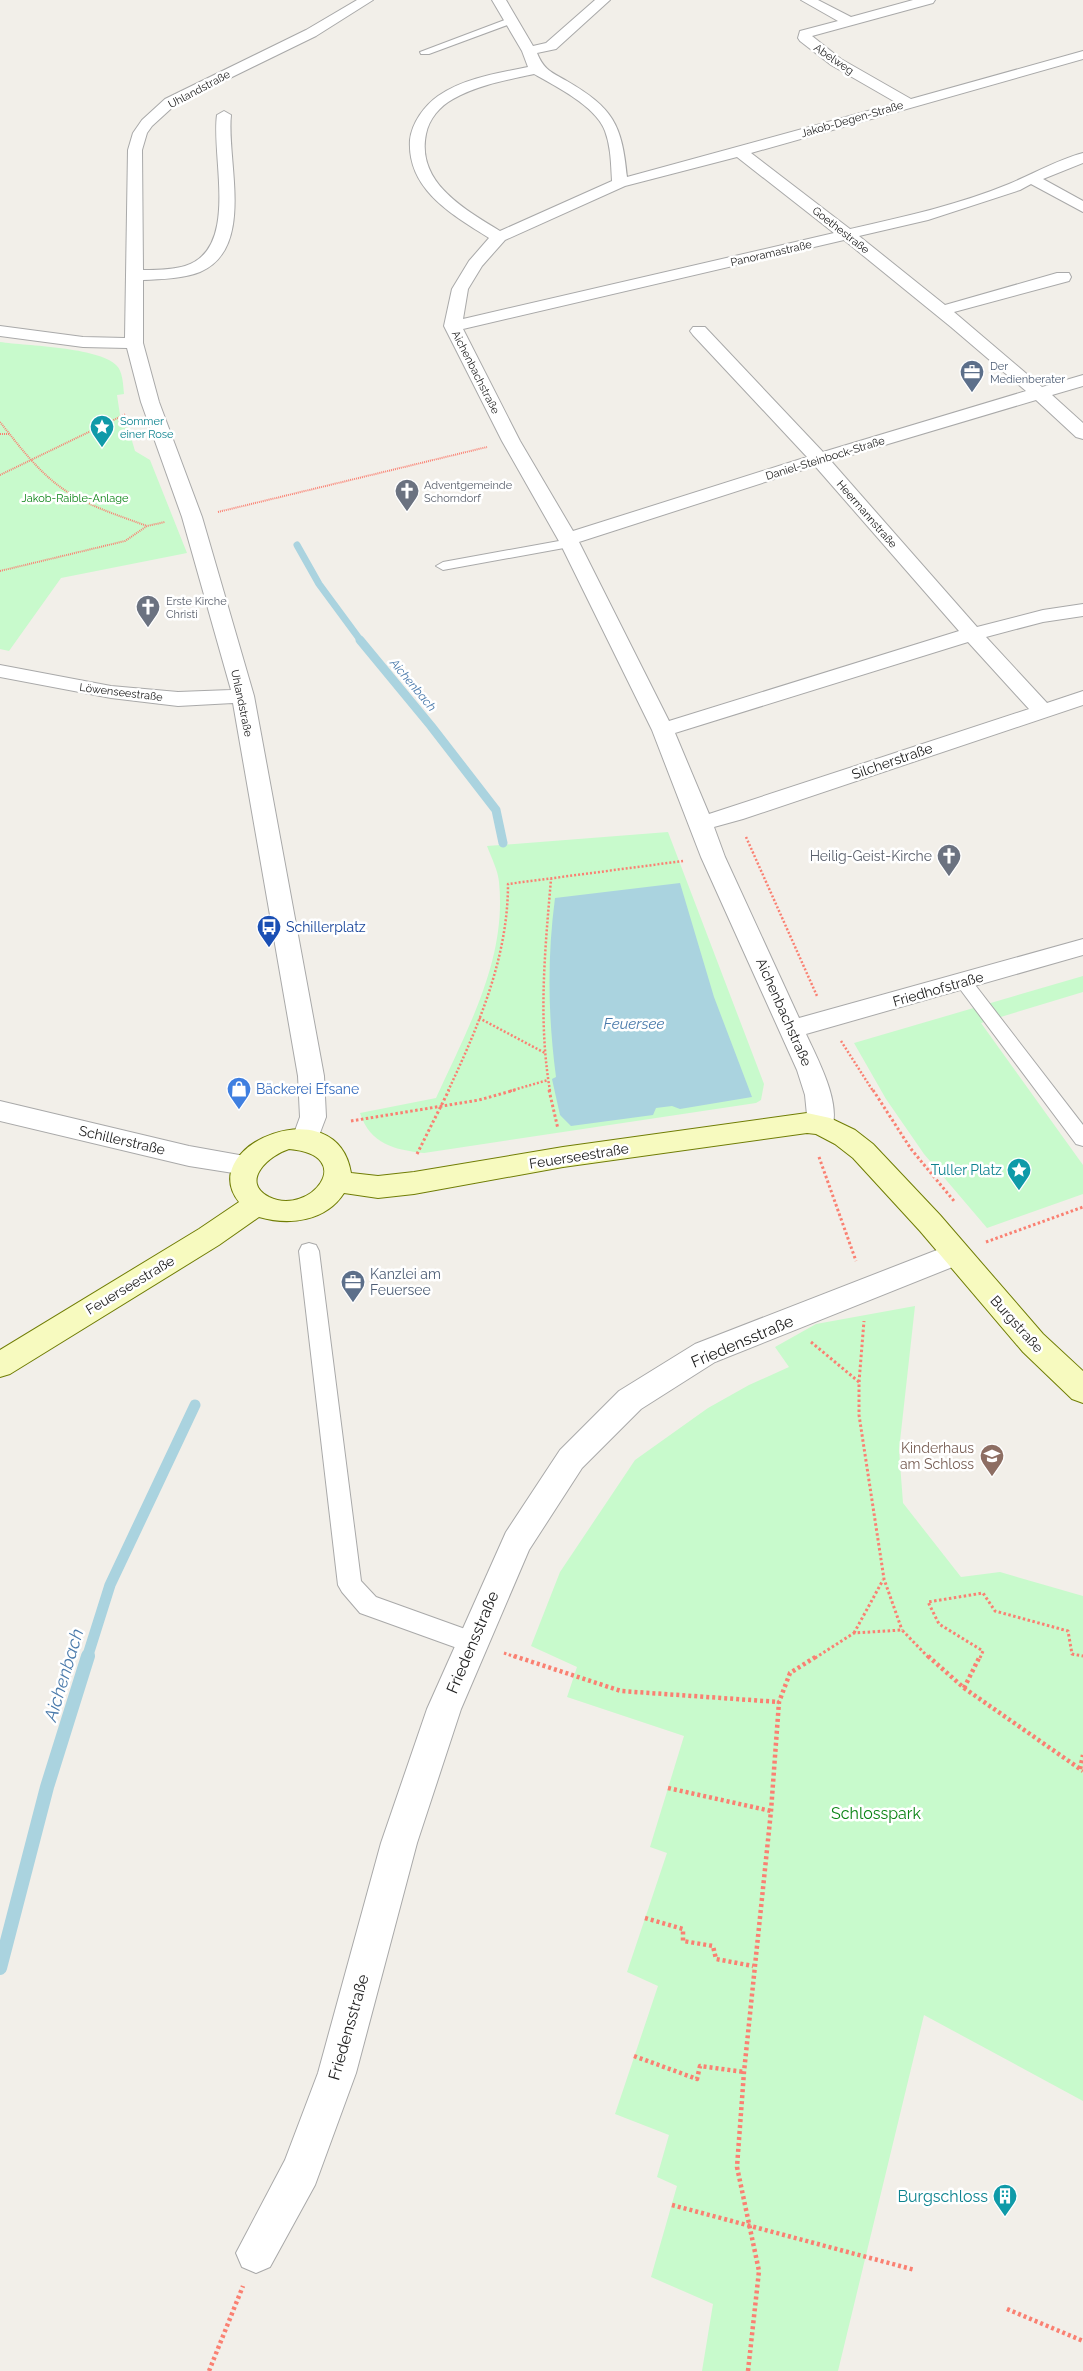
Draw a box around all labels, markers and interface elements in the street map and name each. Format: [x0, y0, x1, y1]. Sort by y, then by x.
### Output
street label: Abelweg [811, 41, 856, 78]
street label: Uhlandstraße [166, 67, 233, 111]
street label: Jakob-Degen-Straße [799, 98, 905, 140]
street label: Goethestraße [810, 204, 872, 257]
street label: Panoramastraße [729, 238, 814, 269]
street label: Aichenbachstraße [449, 328, 502, 417]
office icon: Der Medienberater [959, 359, 985, 393]
place label: Der Medienberater [990, 360, 1065, 386]
place icon: Sommer einer Rose [89, 414, 115, 448]
place label: Sommer einer Rose [120, 415, 174, 441]
street label: Daniel-Steinbock-Straße [764, 434, 887, 483]
church icon: Adventgemeinde Schorndorf [394, 478, 420, 512]
street label: Heermannstraße [834, 478, 900, 551]
place label: Adventgemeinde Schorndorf [424, 479, 513, 505]
park label: Jakob-Raible-Anlage [21, 492, 129, 505]
church icon: Erste Kirche Christi [135, 594, 161, 628]
place label: Erste Kirche Christi [166, 595, 227, 621]
water label: Aichenbach [386, 655, 439, 714]
street label: Uhlandstraße [228, 668, 255, 738]
street label: Löwenseestraße [79, 681, 164, 704]
street label: Silcherstraße [850, 740, 934, 782]
church icon: Heilig-Geist-Kirche [936, 843, 962, 877]
place label: Heilig-Geist-Kirche [810, 848, 932, 864]
bus stop icon: Schillerplatz [256, 914, 282, 948]
place label: Schillerplatz [286, 919, 366, 935]
street label: Aichenbachstraße [753, 955, 815, 1069]
street label: Friedhofstraße [891, 968, 985, 1010]
water label: Feuersee [604, 1015, 664, 1033]
shop icon: Bäckerei Efsane [226, 1076, 252, 1110]
place label: Bäckerei Efsane [256, 1081, 359, 1097]
street label: Schillerstraße [77, 1122, 167, 1158]
street label: Feuerseestraße [528, 1140, 630, 1172]
place icon: Tuller Platz [1006, 1157, 1032, 1191]
place label: Tuller Platz [931, 1162, 1002, 1178]
street label: Feuerseestraße [83, 1252, 177, 1318]
place label: Kanzlei am Feuersee [370, 1266, 441, 1298]
office icon: Kanzlei am Feuersee [340, 1269, 366, 1303]
street label: Burgstraße [987, 1292, 1047, 1356]
street label: Friedensstraße [688, 1311, 796, 1372]
place label: Kinderhaus am Schloss [900, 1440, 974, 1472]
school or university icon: Kinderhaus am Schloss [979, 1443, 1005, 1477]
street label: Friedensstraße [442, 1588, 503, 1696]
water label: Aichenbach [39, 1626, 88, 1725]
park label: Schlosspark [831, 1804, 921, 1823]
street label: Friedensstraße [324, 1972, 373, 2082]
building icon: Burgschloss [992, 2183, 1018, 2217]
place label: Burgschloss [897, 2187, 988, 2206]

